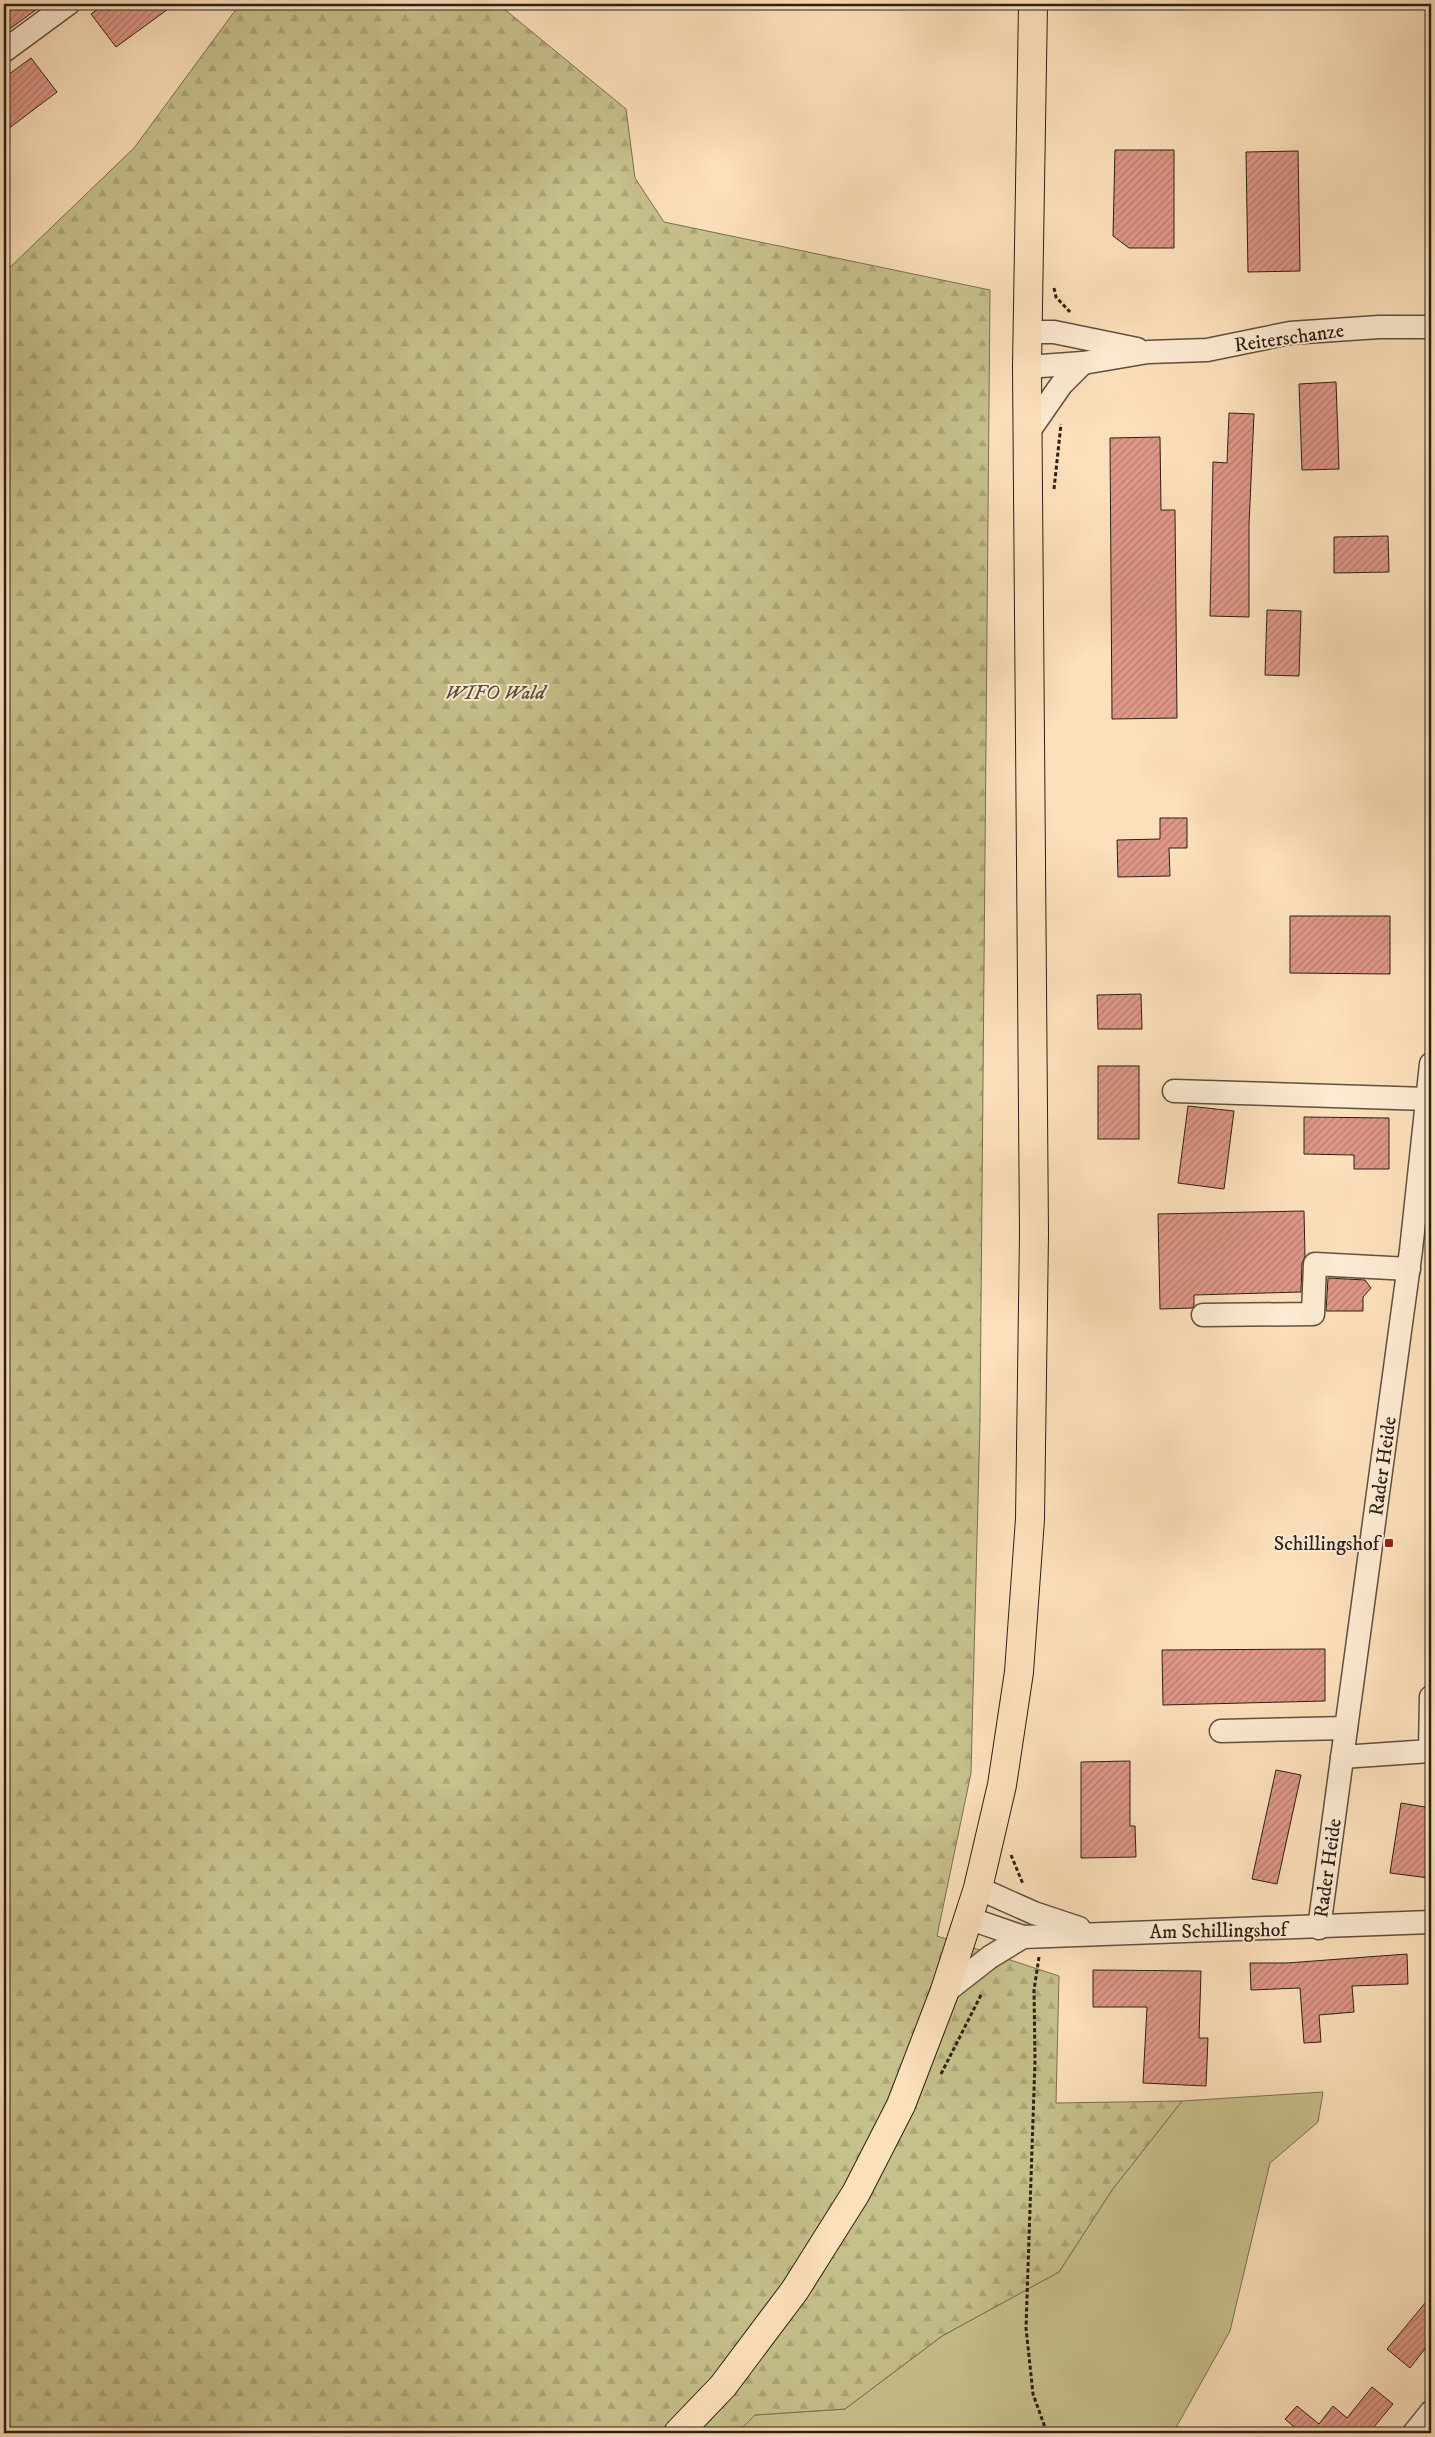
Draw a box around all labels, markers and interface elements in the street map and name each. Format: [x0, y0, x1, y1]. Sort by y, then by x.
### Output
street label: Reiterschanze [1233, 318, 1346, 359]
park label: WIFO Wald [445, 681, 549, 706]
street label: Rader Heide [1364, 1415, 1403, 1517]
place label: Schillingshof [1274, 1532, 1383, 1557]
marker: Schillingshof [1383, 1537, 1395, 1549]
street label: Rader Heide [1309, 1817, 1348, 1919]
street label: Am Schillingshof [1149, 1918, 1291, 1945]

